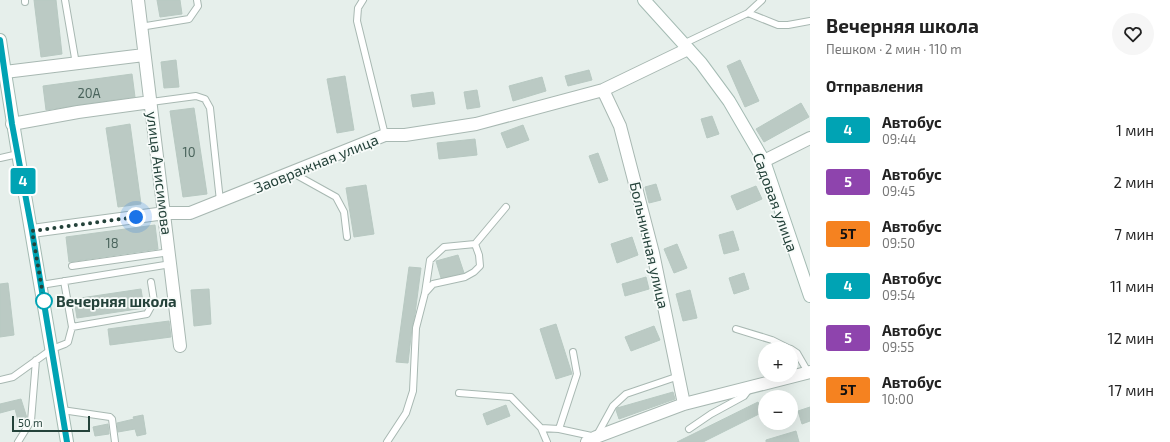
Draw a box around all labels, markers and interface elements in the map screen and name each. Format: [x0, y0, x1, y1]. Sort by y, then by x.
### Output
button: heart [1112, 13, 1154, 55]
text: Вечерняя школа [826, 14, 979, 37]
text: Пешком · 2 мин · 110 m [826, 41, 962, 57]
text: Отправления [826, 77, 923, 95]
house number: 20А [77, 85, 101, 101]
street label: улица Анисимова [142, 110, 177, 236]
text: Автобус [882, 113, 942, 131]
text: 4 [844, 121, 852, 138]
text: 1 мин [1116, 121, 1154, 139]
street label: Заовражная улица [251, 130, 381, 197]
text: 09:44 [882, 131, 916, 147]
house number: 10 [182, 144, 196, 160]
street label: Садовая улица [749, 150, 802, 254]
text: Автобус [882, 165, 942, 183]
line badge: 4 [10, 168, 36, 194]
text: 4 [19, 172, 27, 189]
text: 5 [844, 173, 852, 190]
text: 2 мин [1113, 173, 1154, 191]
street label: Больничная улица [626, 180, 673, 310]
text: 09:45 [882, 183, 915, 199]
your location [126, 207, 146, 227]
text: Автобус [882, 217, 942, 235]
text: 5Т [840, 225, 856, 242]
text: 7 мин [1114, 225, 1154, 243]
house number: 18 [105, 235, 119, 251]
text: 09:50 [882, 235, 915, 251]
text: Автобус [882, 269, 942, 287]
text: 4 [844, 277, 852, 294]
text: 11 мин [1110, 277, 1154, 295]
text: 09:54 [882, 287, 915, 303]
marker: Вечерняя школа [35, 292, 53, 310]
place label: Вечерняя школа [56, 292, 177, 310]
text: Автобус [882, 321, 942, 339]
text: 5 [844, 329, 852, 346]
text: 12 мин [1107, 329, 1154, 347]
text: 09:55 [882, 339, 914, 355]
map controls [758, 342, 798, 430]
button: + [758, 342, 798, 382]
text: Автобус [882, 373, 942, 391]
text: 5Т [840, 381, 856, 398]
text: 17 мин [1108, 381, 1154, 399]
button: − [758, 390, 798, 430]
text: 10:00 [882, 391, 914, 407]
scale bar [12, 414, 90, 433]
text: 50 m [18, 416, 43, 429]

